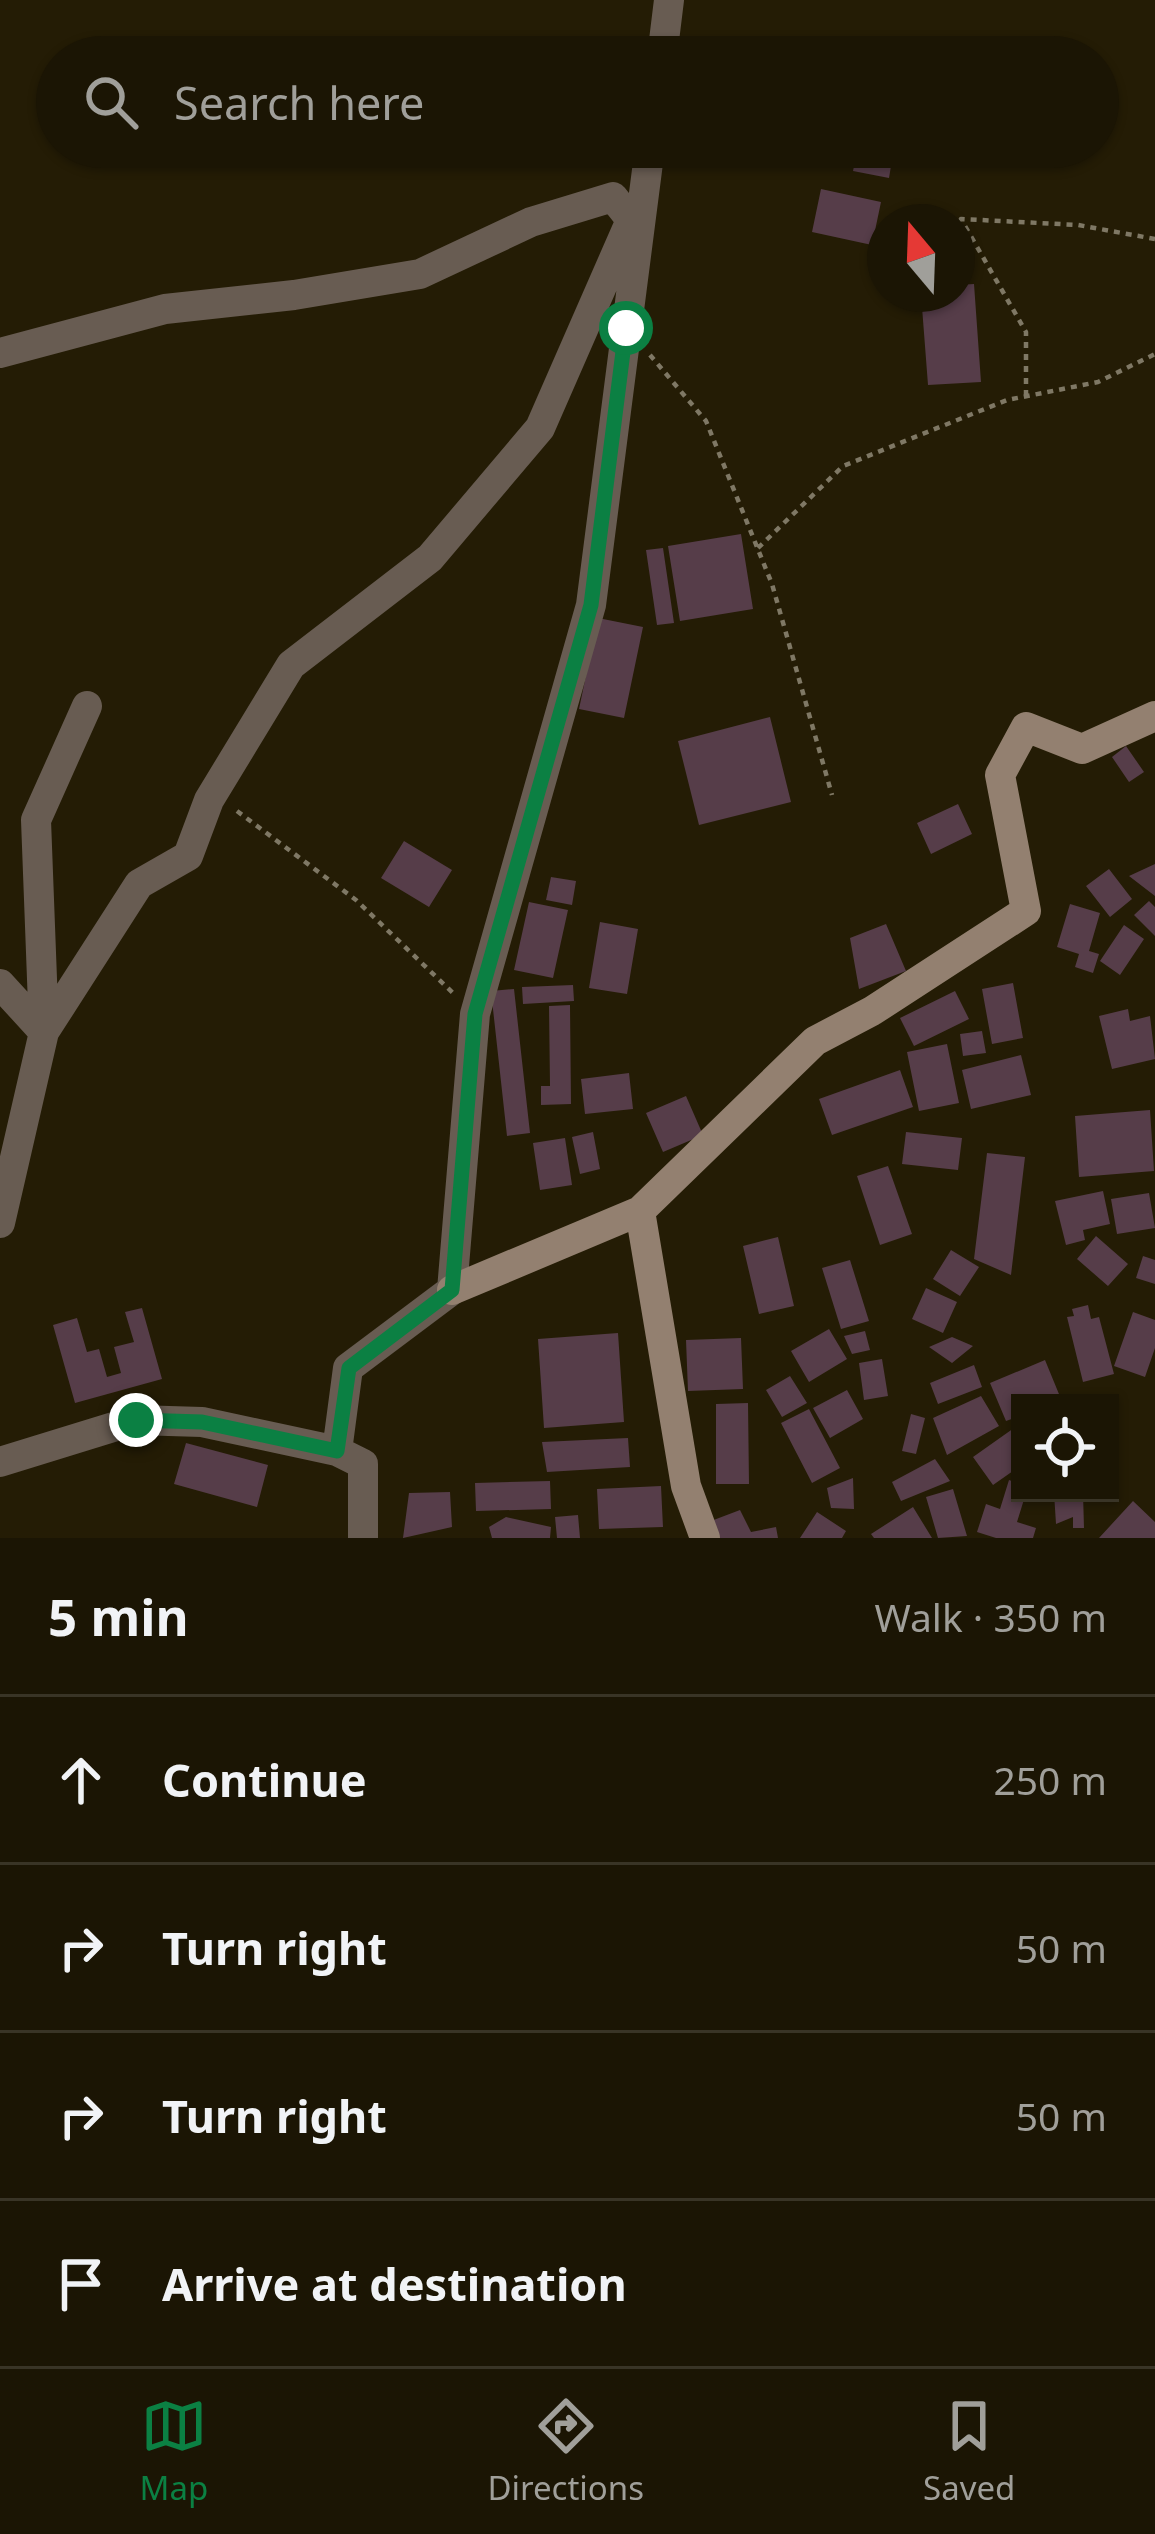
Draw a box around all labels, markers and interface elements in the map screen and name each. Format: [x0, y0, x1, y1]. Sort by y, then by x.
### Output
search box [36, 36, 1119, 168]
icon: search [78, 69, 144, 135]
text: Search here [174, 72, 424, 133]
north arrow [867, 204, 975, 312]
route start [599, 301, 653, 355]
route end [109, 1393, 163, 1447]
map controls [1011, 1394, 1119, 1502]
button: locate [1011, 1394, 1119, 1502]
text: 5 min [48, 1581, 189, 1651]
text: Walk · 350 m [874, 1590, 1107, 1643]
icon: ahead [48, 1747, 114, 1813]
text: Continue [162, 1749, 367, 1810]
text: 250 m [993, 1753, 1107, 1806]
icon: right [48, 1915, 114, 1981]
text: Turn right [162, 1917, 387, 1978]
text: 50 m [1016, 1921, 1107, 1974]
icon: right [48, 2083, 114, 2149]
text: Turn right [162, 2085, 387, 2146]
text: 50 m [1016, 2089, 1107, 2142]
icon: arrive [48, 2251, 114, 2317]
text: Arrive at destination [162, 2253, 627, 2314]
tab: Map [140, 2393, 208, 2510]
tab: Directions [487, 2393, 644, 2510]
tab: Saved [923, 2393, 1015, 2510]

